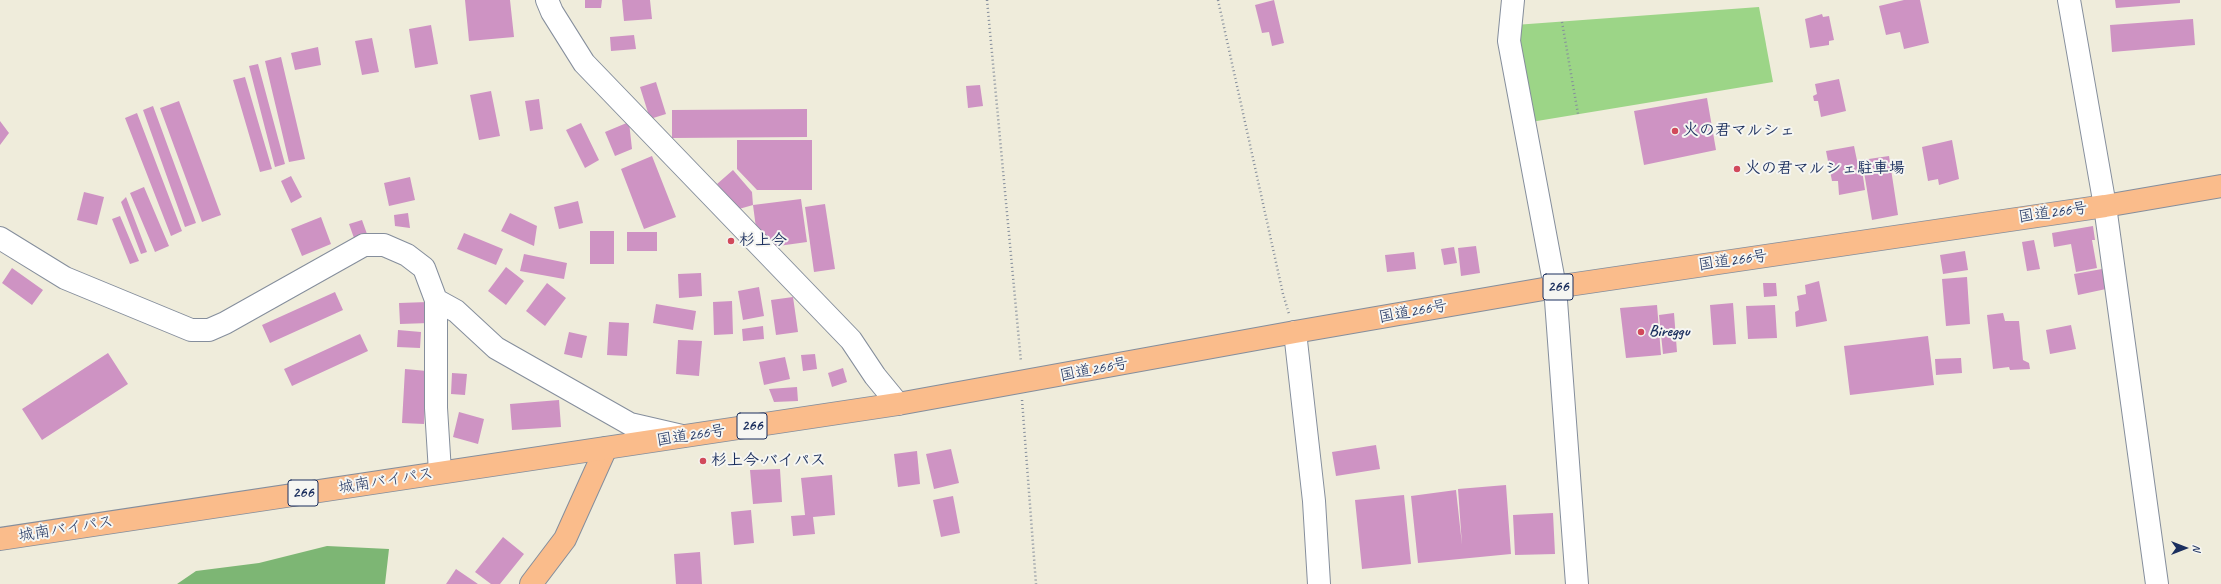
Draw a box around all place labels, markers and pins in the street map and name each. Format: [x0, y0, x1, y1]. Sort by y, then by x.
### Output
place label: 火の君マルシェ [1683, 121, 1795, 141]
marker: 火の君マルシェ [1670, 126, 1680, 136]
place label: 火の君マルシェ駐車場 [1745, 159, 1905, 179]
marker: 火の君マルシェ駐車場 [1732, 164, 1742, 174]
place label: 杉上今 [739, 231, 787, 251]
marker: 杉上今 [726, 236, 736, 246]
place label: Bireggu [1649, 322, 1689, 342]
marker: Bireggu [1636, 327, 1646, 337]
place label: 杉上今·バイパス [711, 451, 826, 471]
marker: 杉上今·バイパス [698, 456, 708, 466]

